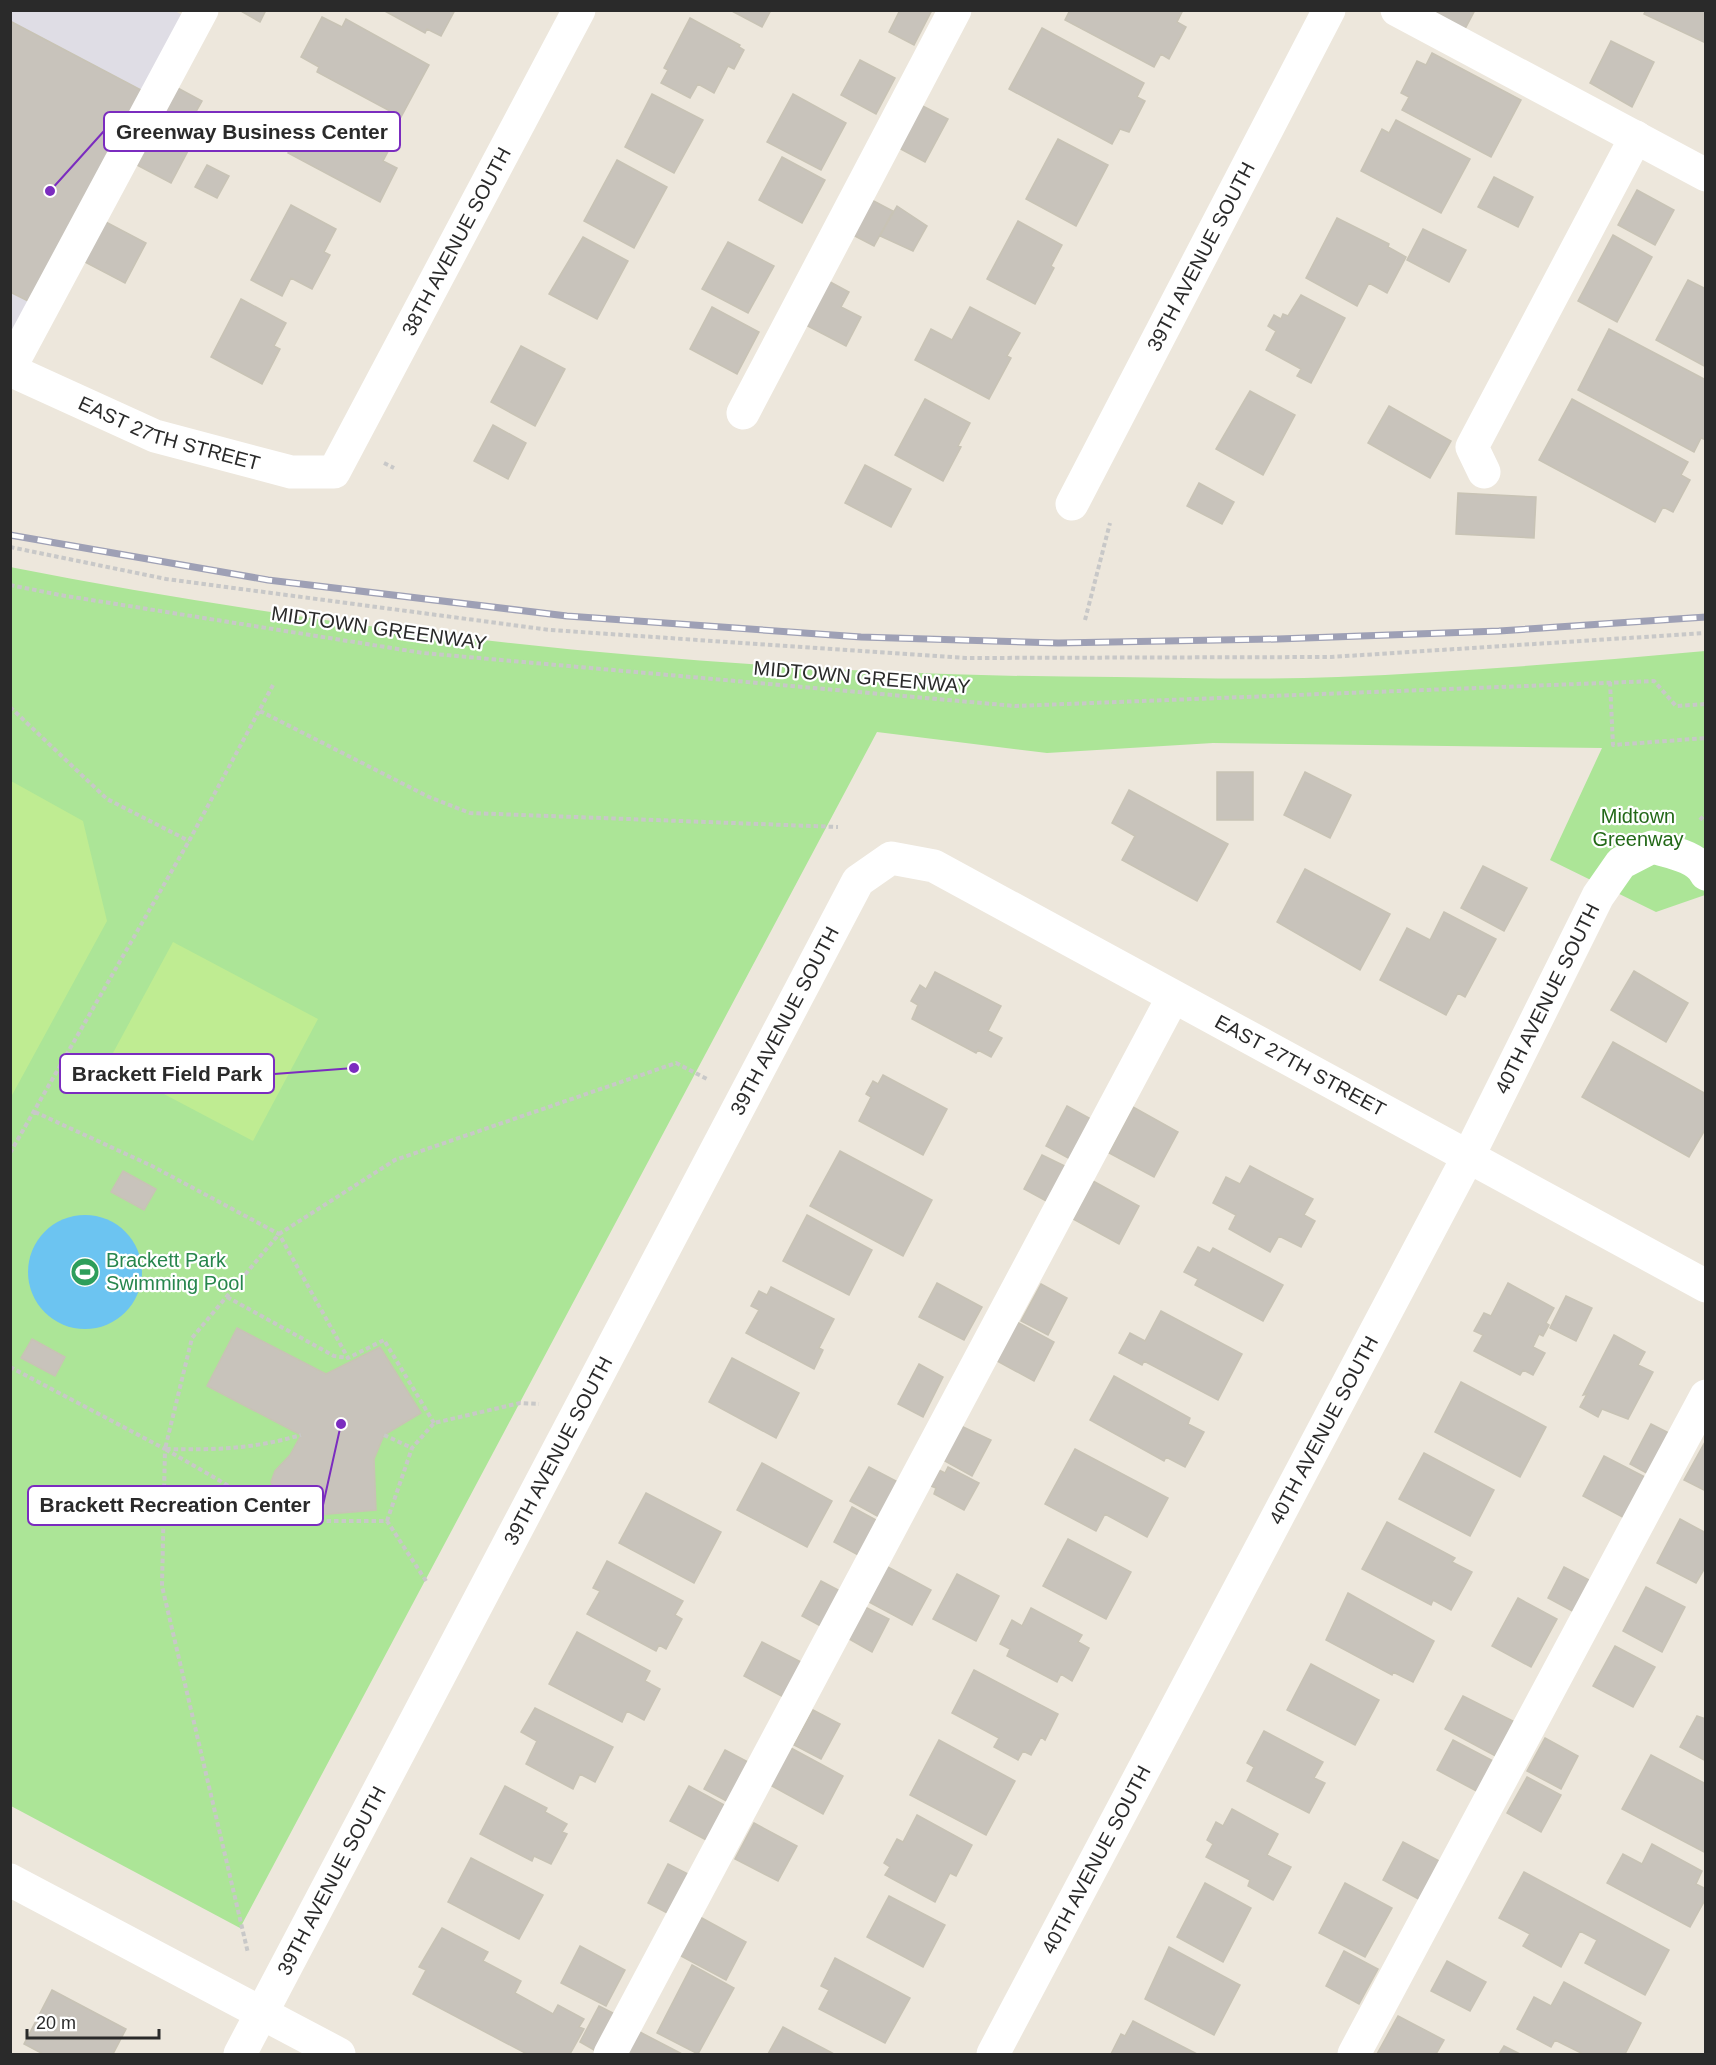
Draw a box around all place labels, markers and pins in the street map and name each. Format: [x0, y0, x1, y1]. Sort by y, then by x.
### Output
callout: Greenway Business Center [104, 112, 400, 151]
callout: Brackett Field Park [60, 1054, 274, 1093]
place label: Brackett Park Swimming Pool [106, 1249, 244, 1294]
sports icon: Brackett Park Swimming Pool [69, 1256, 101, 1288]
callout: Brackett Recreation Center [28, 1486, 323, 1525]

